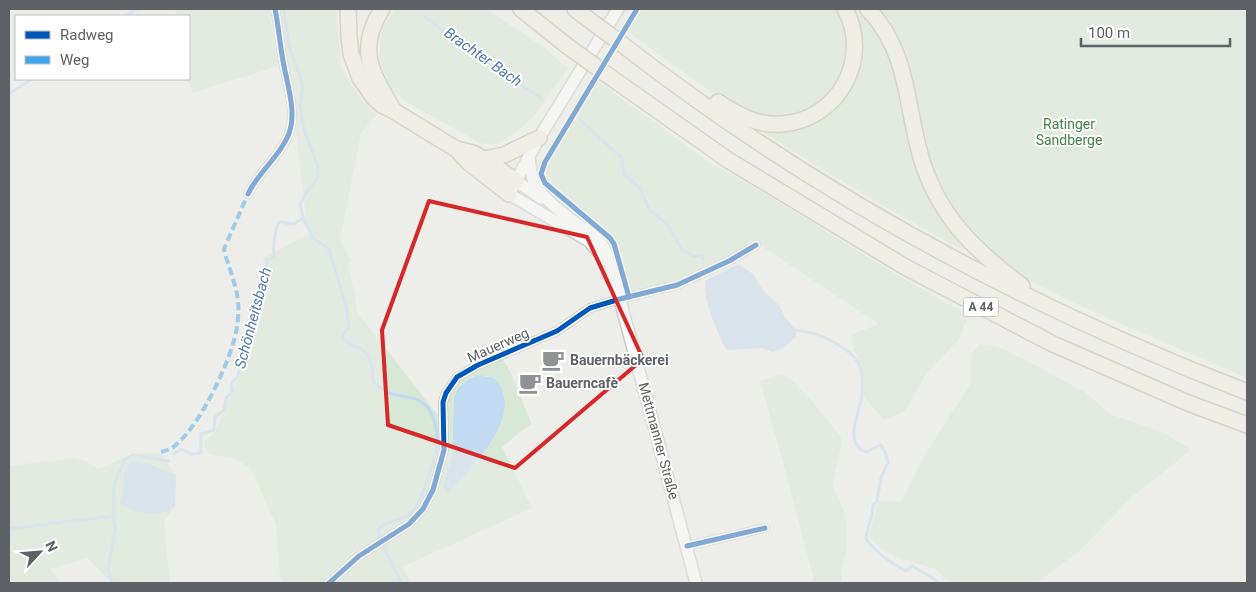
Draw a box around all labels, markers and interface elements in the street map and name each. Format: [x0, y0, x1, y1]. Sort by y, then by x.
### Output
legend [15, 15, 190, 80]
scale bar [1081, 15, 1230, 47]
water label: Brachter Bach [441, 24, 525, 90]
text: 100 m [1088, 24, 1130, 42]
text: Radweg [60, 26, 114, 44]
text: Weg [60, 51, 89, 69]
park label: Ratinger Sandberge [1036, 116, 1102, 148]
water label: Schönheitsbach [231, 266, 275, 370]
road number: A 44 [964, 298, 998, 316]
street label: Mauerweg [465, 324, 531, 366]
cafe icon: Bauernbäckerei [540, 347, 566, 373]
place label: Bauernbäckerei [570, 352, 669, 368]
cafe icon: Bauerncafè [517, 370, 543, 396]
place label: Bauerncafè [546, 375, 618, 391]
street label: Mettmanner Straße [636, 381, 682, 501]
north arrow [15, 527, 65, 577]
text: N [42, 538, 61, 554]

